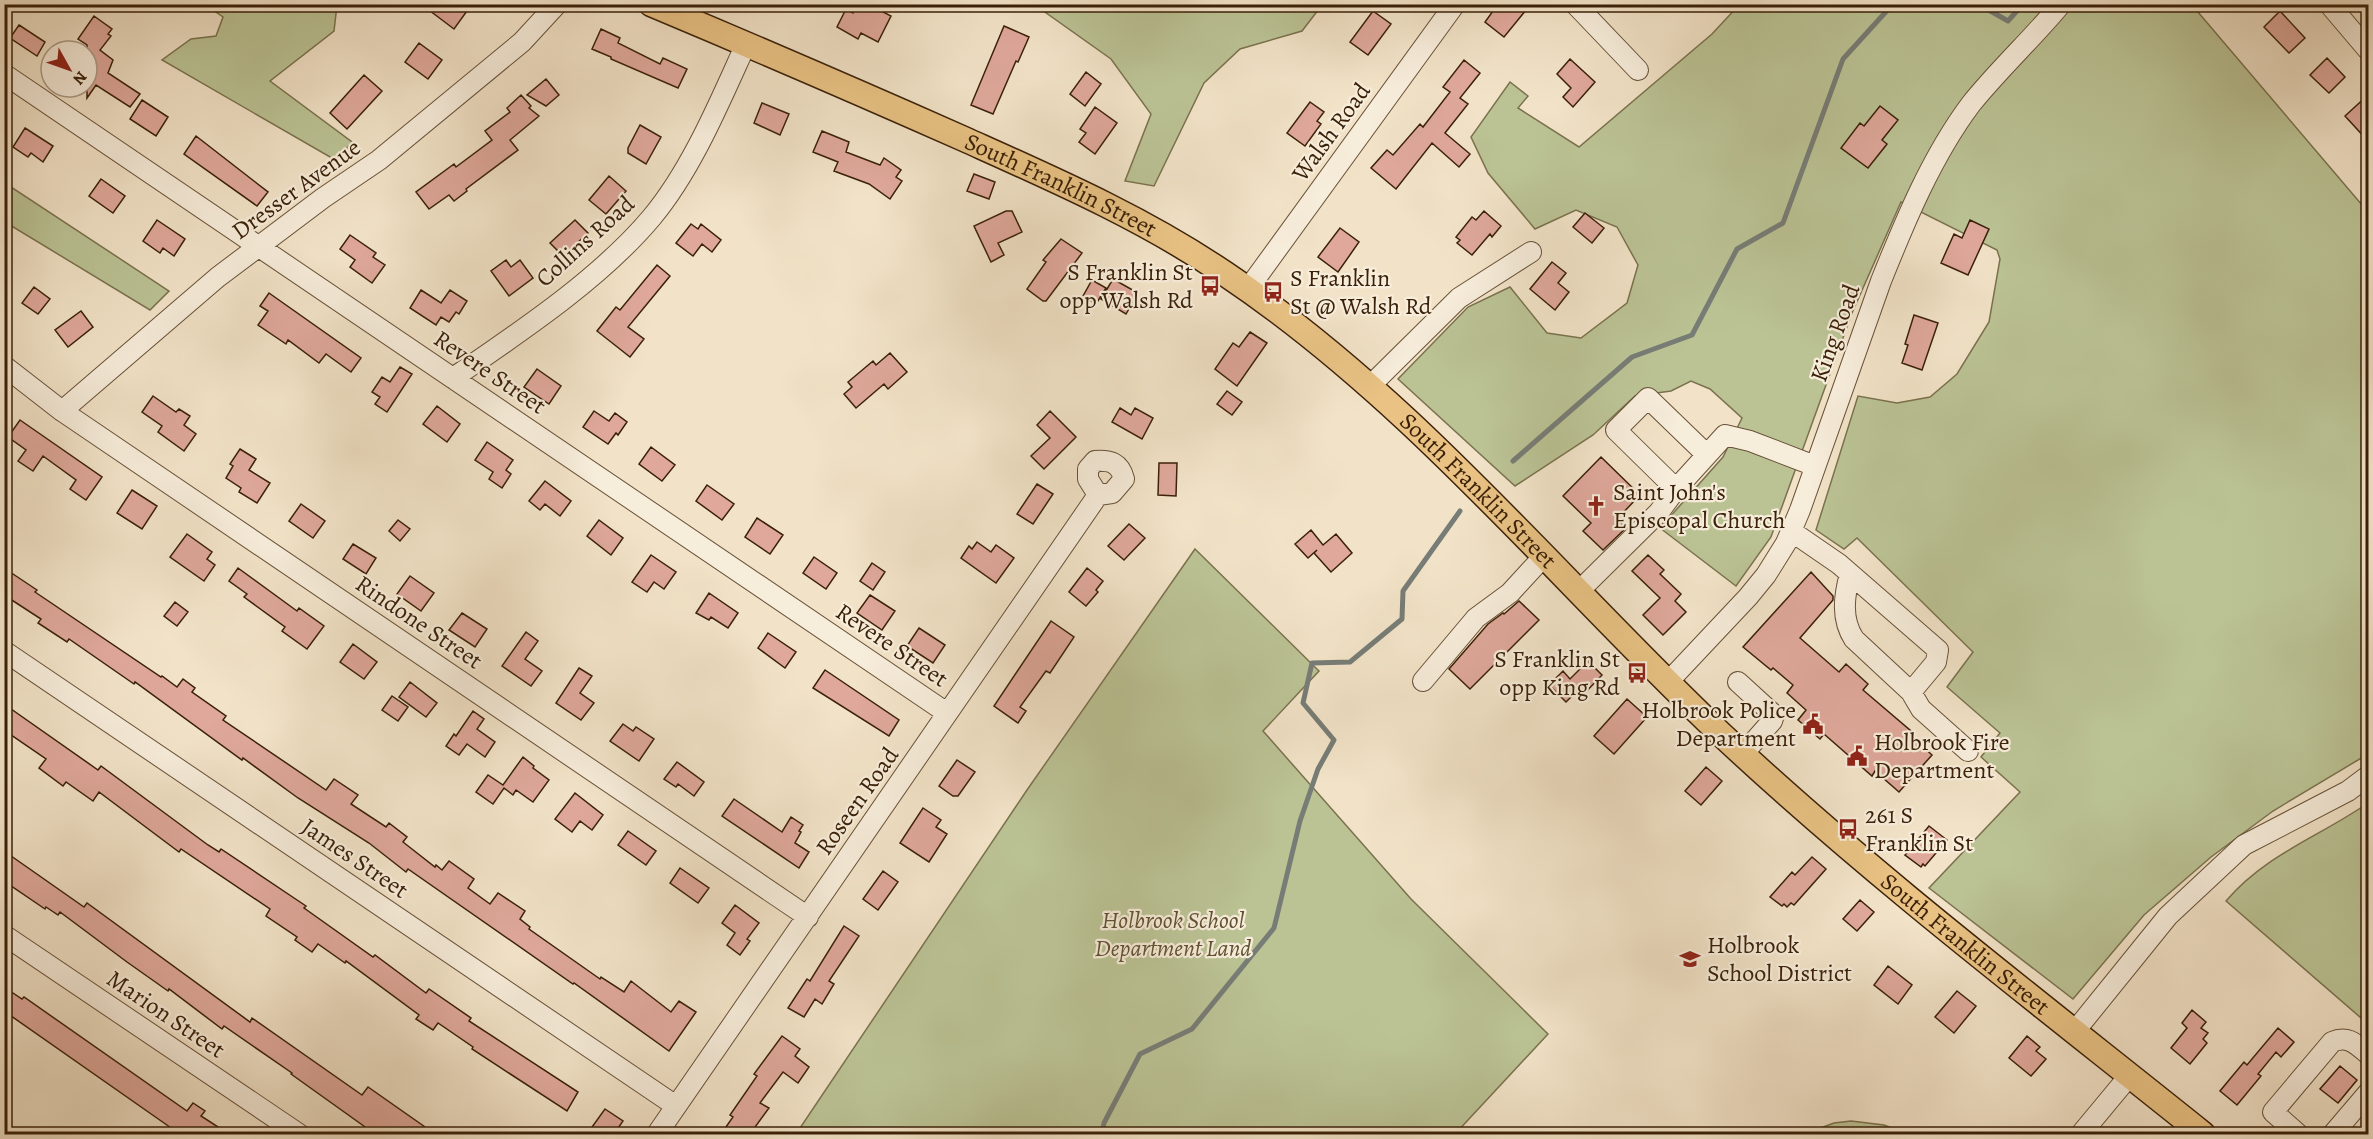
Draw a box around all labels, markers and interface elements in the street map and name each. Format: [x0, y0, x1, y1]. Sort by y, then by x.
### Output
north arrow [39, 39, 99, 99]
text: N [67, 66, 92, 90]
street label: Walsh Road [1284, 76, 1378, 189]
street label: South Franklin Street [960, 125, 1163, 245]
street label: Dresser Avenue [225, 131, 367, 247]
street label: Collins Road [529, 188, 641, 294]
place label: S Franklin St opp Walsh Rd [1059, 256, 1193, 316]
place label: S Franklin St @ Walsh Rd [1290, 262, 1432, 322]
bus stop icon: S Franklin St opp Walsh Rd [1198, 274, 1222, 298]
bus stop icon: S Franklin St @ Walsh Rd [1261, 280, 1285, 304]
street label: King Road [1803, 280, 1867, 386]
street label: Revere Street [427, 323, 553, 421]
street label: South Franklin Street [1393, 405, 1564, 576]
place label: Saint John's Episcopal Church [1613, 476, 1785, 536]
church icon: Saint John's Episcopal Church [1584, 494, 1608, 518]
street label: Rindone Street [349, 568, 489, 676]
street label: Revere Street [829, 596, 955, 694]
place label: S Franklin St opp King Rd [1494, 643, 1620, 703]
bus stop icon: S Franklin St opp King Rd [1625, 661, 1649, 685]
place label: Holbrook Police Department [1642, 694, 1796, 754]
public building icon: Holbrook Police Department [1801, 712, 1825, 736]
place label: Holbrook Fire Department [1874, 726, 2009, 786]
street label: Roseen Road [808, 741, 906, 861]
public building icon: Holbrook Fire Department [1845, 744, 1869, 768]
place label: 261 S Franklin St [1865, 799, 1973, 859]
street label: James Street [295, 810, 415, 906]
bus stop icon: 261 S Franklin St [1836, 817, 1860, 841]
street label: South Franklin Street [1874, 865, 2057, 1022]
park label: Holbrook School Department Land [1095, 904, 1251, 964]
place label: Holbrook School District [1707, 929, 1852, 989]
school or university icon: Holbrook School District [1678, 947, 1702, 971]
street label: Marion Street [101, 963, 231, 1065]

